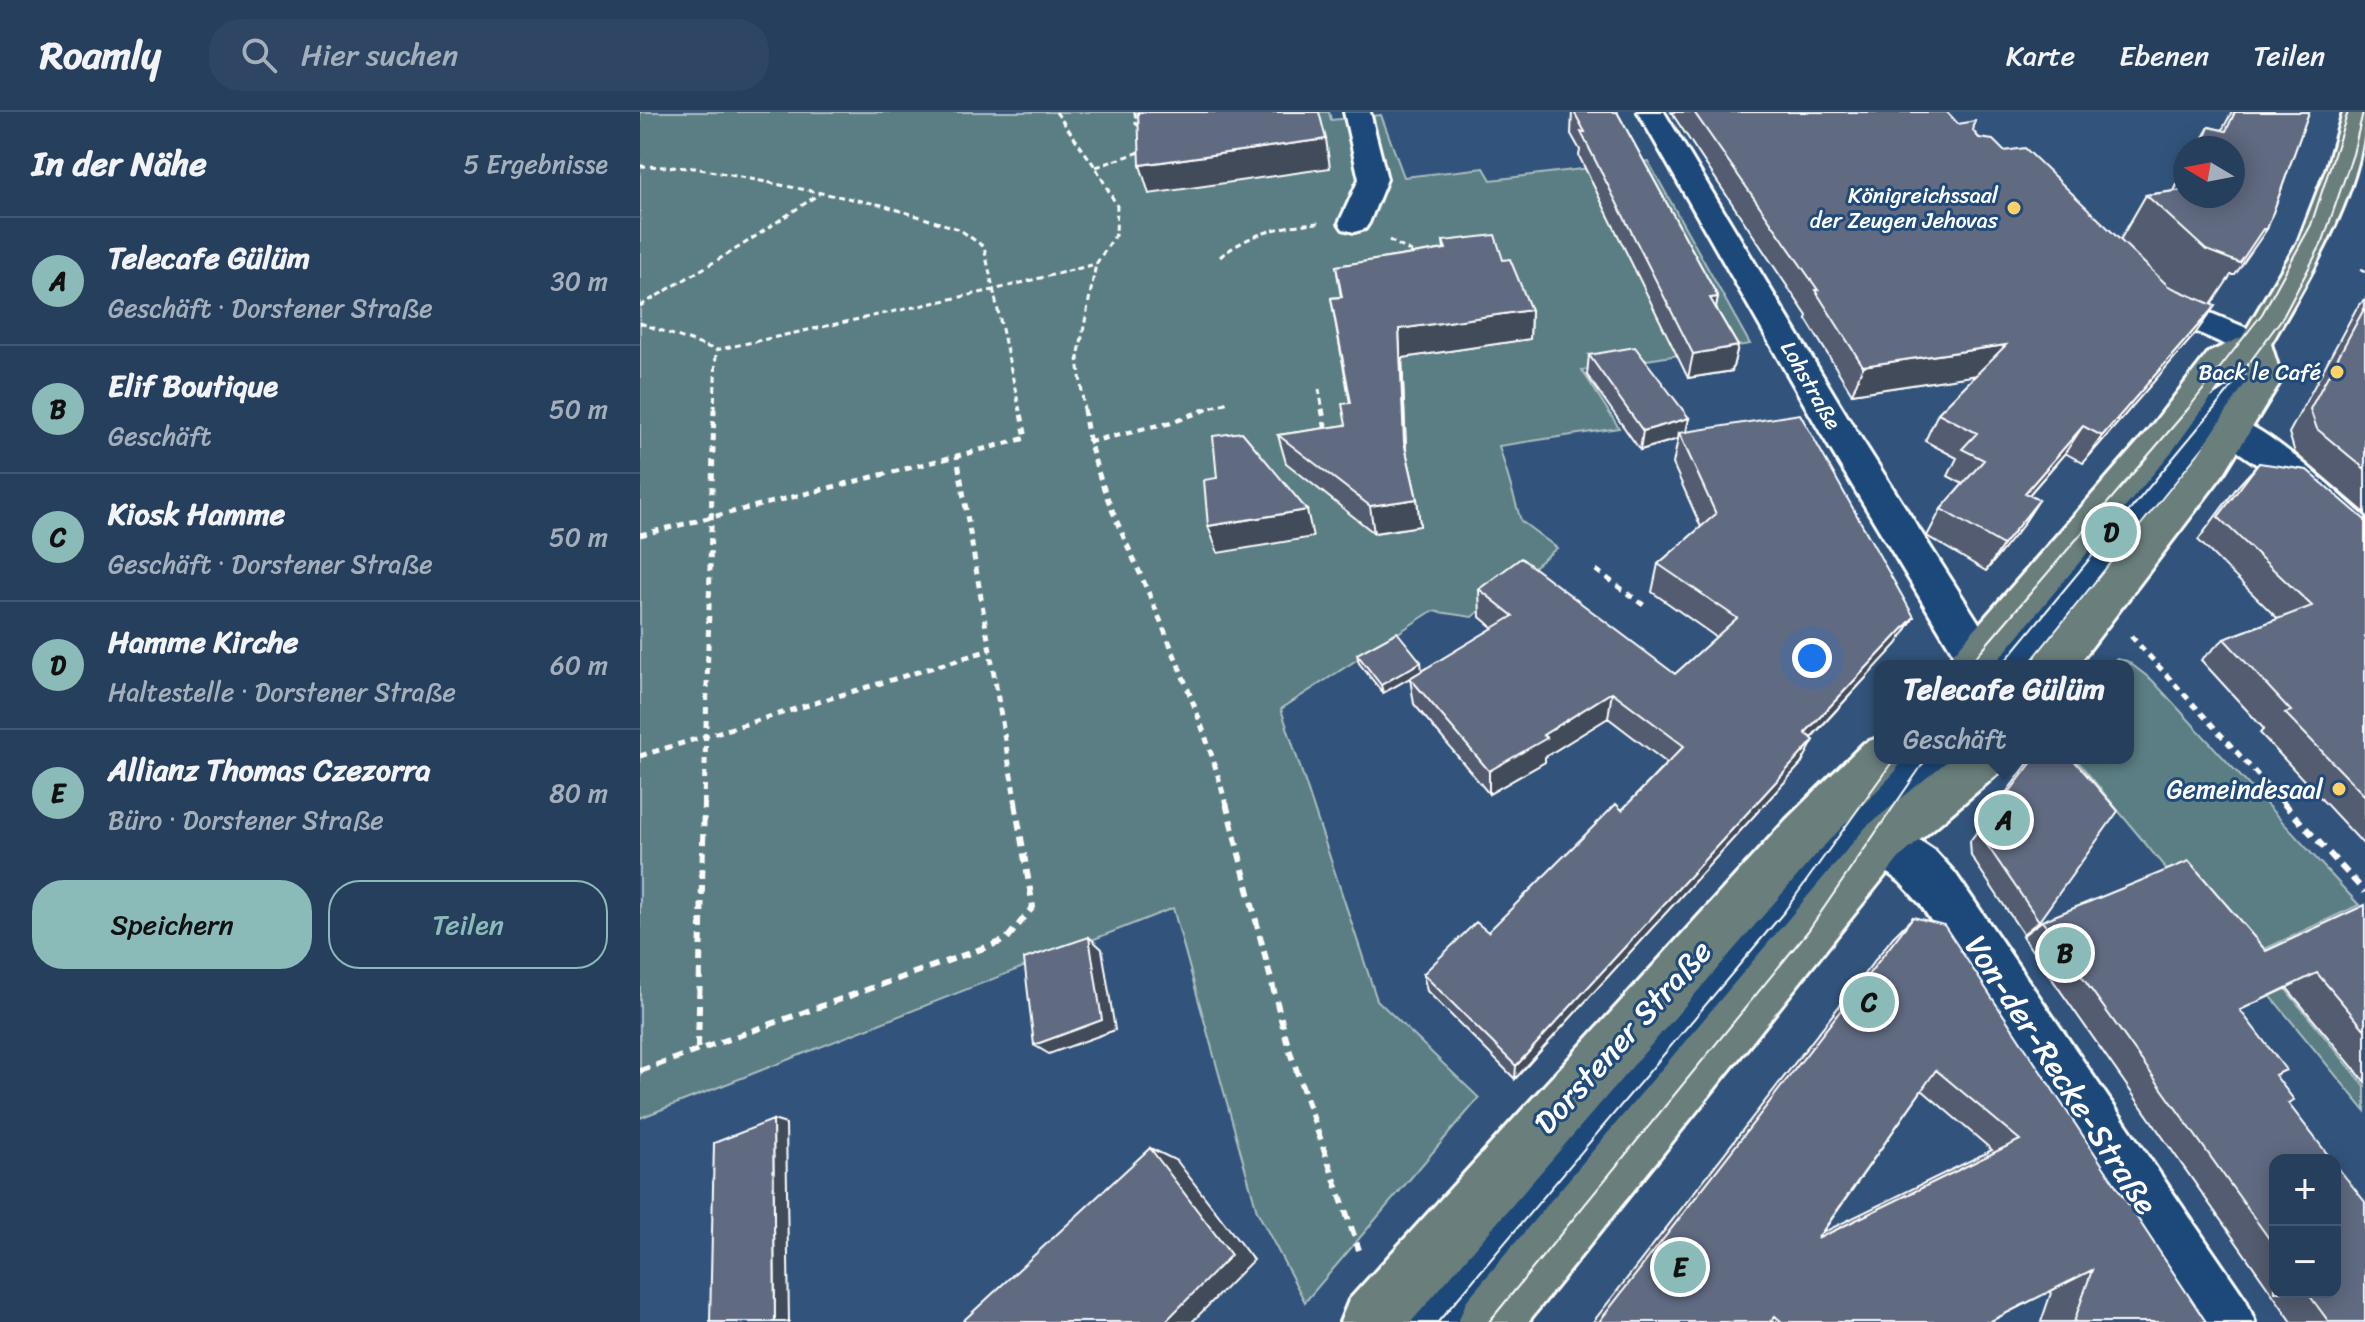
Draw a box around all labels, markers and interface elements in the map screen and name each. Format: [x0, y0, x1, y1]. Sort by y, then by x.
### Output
search box [209, 19, 769, 91]
text: Roamly [40, 22, 161, 89]
text: Hier suchen [301, 28, 458, 82]
text: Karte [2006, 31, 2075, 80]
text: Ebenen [2119, 31, 2209, 80]
text: Teilen [2253, 31, 2325, 80]
icon: search [237, 33, 281, 77]
text: In der Nähe [32, 134, 207, 194]
north arrow [2173, 136, 2245, 208]
text: 5 Ergebnisse [464, 141, 608, 187]
place label: Königreichssaal der Zeugen Jehovas [1810, 176, 1999, 240]
marker: Königreichssaal der Zeugen Jehovas [2005, 199, 2023, 217]
text: Telecafe Gülüm [108, 231, 310, 285]
text: A [49, 258, 67, 304]
text: 30 m [551, 258, 608, 304]
text: Geschäft · Dorstener Straße [108, 285, 433, 331]
street label: Lohstraße [1770, 333, 1853, 437]
place label: Back le Café [2199, 353, 2321, 392]
text: Elif Boutique [108, 359, 278, 413]
marker: Back le Café [2328, 363, 2346, 381]
text: B [50, 386, 66, 432]
text: 50 m [549, 386, 608, 432]
text: Geschäft [108, 413, 211, 459]
text: Kiosk Hamme [108, 487, 285, 541]
pin: D [2085, 502, 2137, 562]
text: C [50, 514, 66, 560]
text: 50 m [549, 514, 608, 560]
text: Geschäft · Dorstener Straße [108, 541, 433, 587]
text: Hamme Kirche [108, 615, 299, 669]
your location [1792, 638, 1832, 678]
text: D [50, 642, 66, 688]
text: 60 m [550, 642, 608, 688]
popup [1874, 660, 2134, 764]
text: Telecafe Gülüm [1903, 662, 2105, 716]
text: Haltestelle · Dorstener Straße [108, 669, 456, 715]
text: Geschäft [1903, 716, 2006, 762]
text: Allianz Thomas Czezorra [108, 743, 431, 797]
place label: Gemeindesaal [2166, 766, 2324, 812]
text: E [51, 770, 65, 816]
text: 80 m [549, 770, 608, 816]
marker: Gemeindesaal [2330, 780, 2348, 798]
pin: A [1978, 790, 2030, 850]
text: Büro · Dorstener Straße [108, 797, 384, 843]
button: Speichern [32, 880, 312, 969]
button: Teilen [328, 880, 608, 969]
street label: Von-der-Recke-Straße [1949, 923, 2173, 1227]
pin: B [2039, 923, 2091, 983]
street label: Dorstener Straße [1519, 926, 1727, 1148]
pin: C [1843, 972, 1895, 1032]
map controls [2269, 1154, 2341, 1298]
button: + [2269, 1154, 2341, 1226]
button: − [2269, 1226, 2341, 1298]
pin: E [1654, 1237, 1706, 1297]

